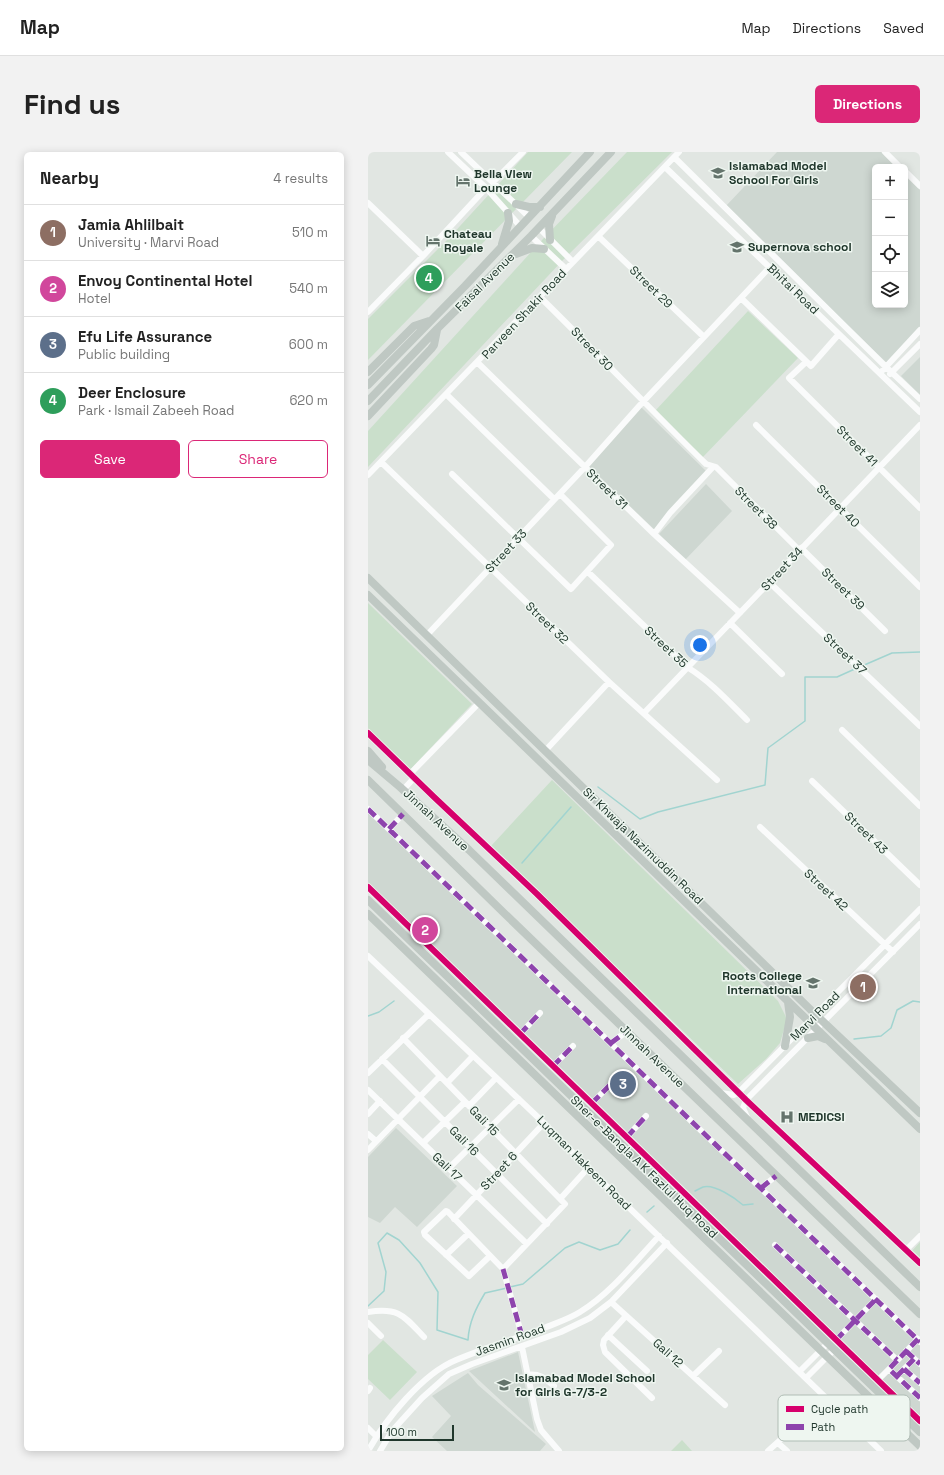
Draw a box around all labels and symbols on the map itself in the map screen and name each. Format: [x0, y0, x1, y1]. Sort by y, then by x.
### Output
place label: Islamabad Model School For Girls [729, 158, 827, 188]
school or university icon: Islamabad Model School For Girls [710, 165, 726, 181]
place label: Bella View Lounge [474, 166, 532, 196]
hotel icon: Bella View Lounge [455, 173, 471, 189]
place label: Chateau Royale [444, 226, 492, 256]
hotel icon: Chateau Royale [425, 233, 441, 249]
school or university icon: Supernova school [729, 239, 745, 255]
place label: Supernova school [748, 239, 852, 255]
street label: Faisal Avenue [452, 249, 518, 315]
street label: Bhitai Road [764, 260, 822, 318]
street label: Street 29 [626, 262, 676, 312]
pin: 4 [416, 263, 442, 293]
street label: Parveen Shakir Road [478, 266, 570, 362]
street label: Street 30 [567, 324, 617, 374]
street label: Street 41 [833, 422, 881, 470]
street label: Street 31 [583, 465, 631, 513]
street label: Street 40 [813, 481, 863, 531]
street label: Street 38 [731, 483, 781, 533]
street label: Street 33 [482, 526, 530, 576]
street label: Street 34 [758, 543, 807, 594]
street label: Street 39 [818, 564, 868, 614]
street label: Street 32 [522, 598, 572, 648]
street label: Street 35 [641, 623, 691, 671]
street label: Street 37 [820, 630, 870, 678]
your location [690, 635, 710, 655]
street label: Sir Khwaja Nazimuddin Road [579, 784, 707, 908]
street label: Jinnah Avenue [400, 785, 472, 855]
street label: Street 43 [841, 808, 891, 858]
street label: Street 42 [801, 866, 851, 914]
pin: 2 [412, 915, 438, 945]
place label: Roots College International [722, 968, 802, 998]
pin: 1 [850, 972, 876, 1002]
school or university icon: Roots College International [805, 975, 821, 991]
street label: Marvi Road [787, 988, 843, 1044]
street label: Jinnah Avenue [616, 1021, 688, 1091]
pin: 3 [610, 1069, 636, 1099]
street label: Sher-e-Bangla A K Fazlul Huq Road [567, 1092, 721, 1242]
street label: Gali 15 [466, 1102, 502, 1140]
hospital icon: MEDICSi [779, 1109, 795, 1125]
place label: MEDICSi [798, 1109, 845, 1125]
street label: Luqman Hakeem Road [533, 1112, 635, 1214]
street label: Gali 16 [446, 1123, 482, 1159]
street label: Street 6 [477, 1148, 521, 1194]
street label: Gali 17 [429, 1149, 466, 1185]
street label: Jasmin Road [473, 1320, 547, 1360]
street label: Gali 12 [649, 1335, 687, 1371]
place label: Islamabad Model School for Girls G-7/3-2 [515, 1370, 655, 1400]
school or university icon: Islamabad Model School for Girls G-7/3-2 [496, 1377, 512, 1393]
legend [778, 1395, 910, 1441]
text: Cycle path [811, 1402, 868, 1416]
text: Path [811, 1420, 835, 1434]
scale bar [380, 1423, 454, 1442]

